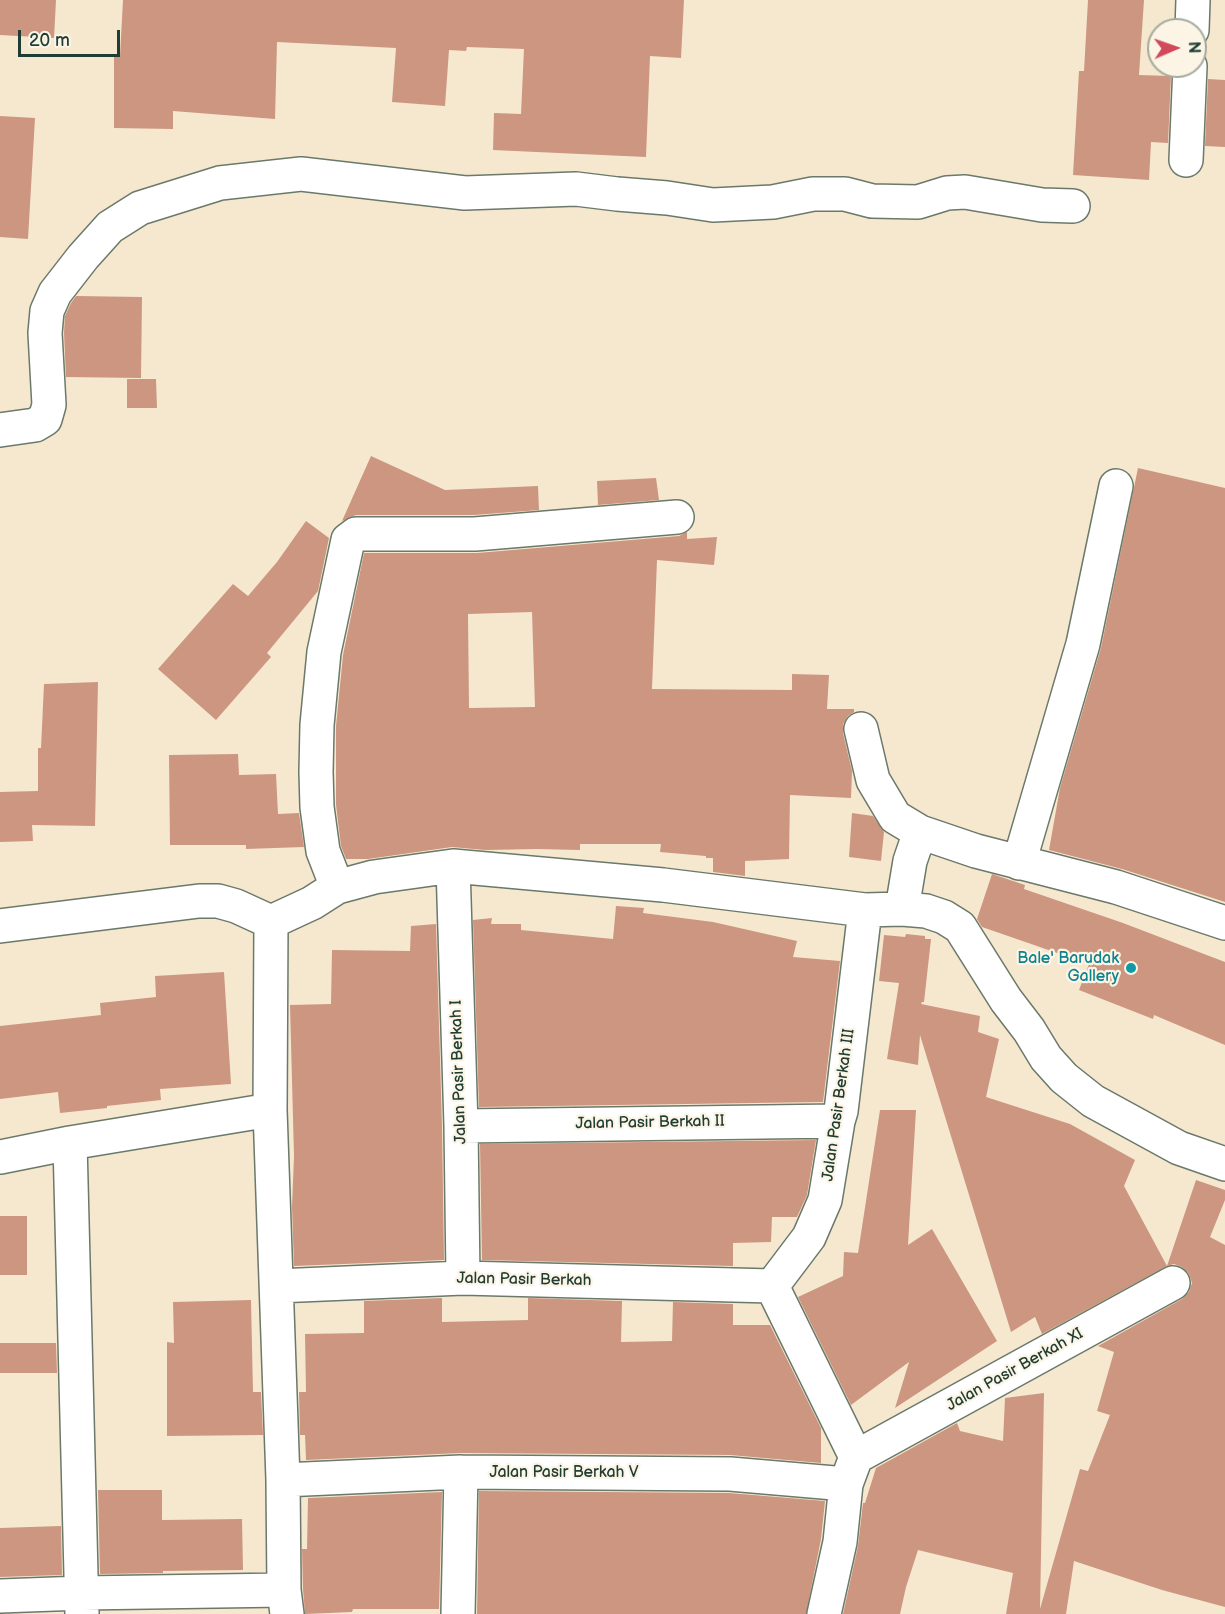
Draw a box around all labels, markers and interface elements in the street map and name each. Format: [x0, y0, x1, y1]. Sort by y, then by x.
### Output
scale bar [21, 18, 123, 56]
north arrow [1147, 18, 1207, 78]
text: 20 m [29, 30, 70, 51]
text: N [1184, 41, 1203, 54]
place label: Bale' Barudak Gallery [1017, 949, 1119, 987]
marker: Bale' Barudak Gallery [1124, 961, 1138, 975]
street label: Jalan Pasir Berkah I [447, 1000, 471, 1144]
street label: Jalan Pasir Berkah III [819, 1027, 859, 1183]
street label: Jalan Pasir Berkah II [575, 1112, 725, 1134]
street label: Jalan Pasir Berkah [456, 1269, 592, 1291]
street label: Jalan Pasir Berkah XI [943, 1324, 1087, 1416]
street label: Jalan Pasir Berkah V [489, 1463, 639, 1483]

